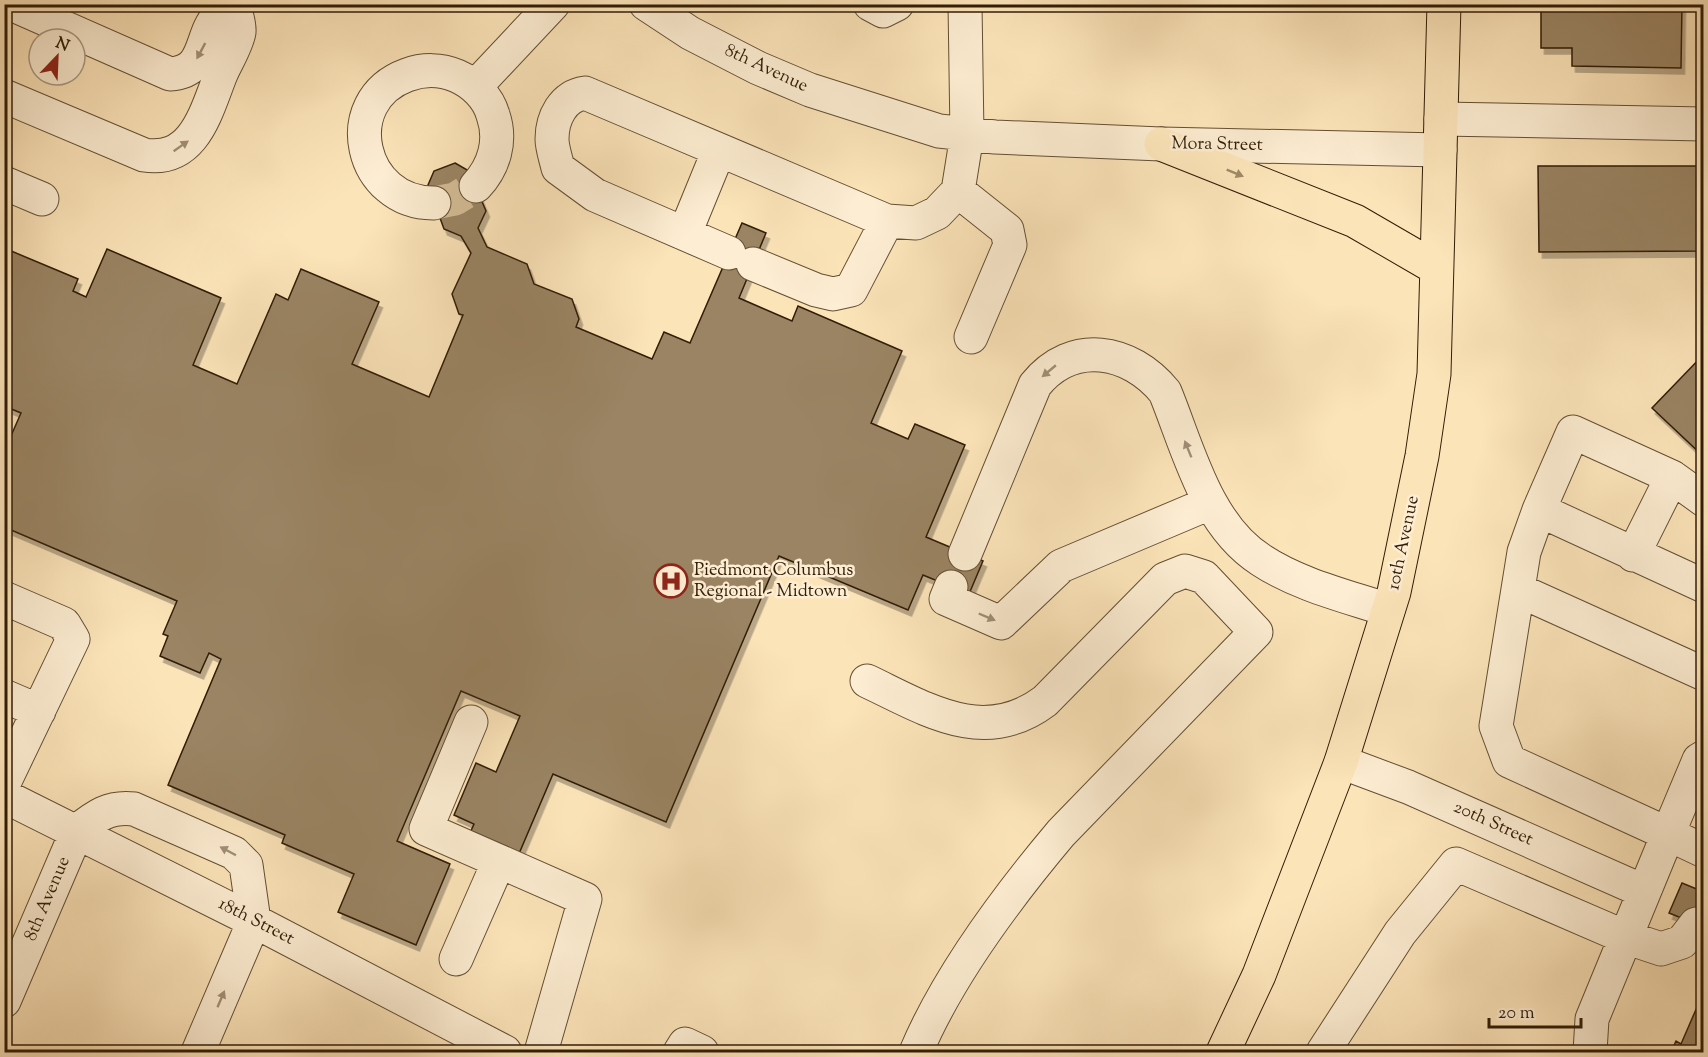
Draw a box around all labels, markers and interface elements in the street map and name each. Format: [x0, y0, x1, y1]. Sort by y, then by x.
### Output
north arrow [27, 27, 87, 87]
text: N [52, 32, 72, 59]
street label: 8th Avenue [720, 38, 812, 100]
one-way arrow [196, 43, 206, 60]
street label: Mora Street [1171, 131, 1263, 159]
one-way arrow [173, 140, 189, 152]
one-way arrow [1226, 169, 1244, 179]
one-way arrow [1041, 365, 1057, 378]
one-way arrow [1183, 440, 1192, 458]
street label: 10th Avenue [1381, 493, 1427, 593]
place label: Piedmont Columbus Regional - Midtown [694, 558, 853, 605]
hospital icon: Piedmont Columbus Regional - Midtown [653, 563, 689, 599]
one-way arrow [978, 613, 996, 622]
street label: 20th Street [1449, 795, 1537, 853]
one-way arrow [219, 846, 236, 856]
street label: 8th Avenue [19, 853, 77, 945]
street label: 18th Street [213, 892, 299, 952]
one-way arrow [216, 989, 226, 1007]
scale bar [1489, 991, 1580, 1029]
text: 20 m [1498, 1001, 1535, 1027]

